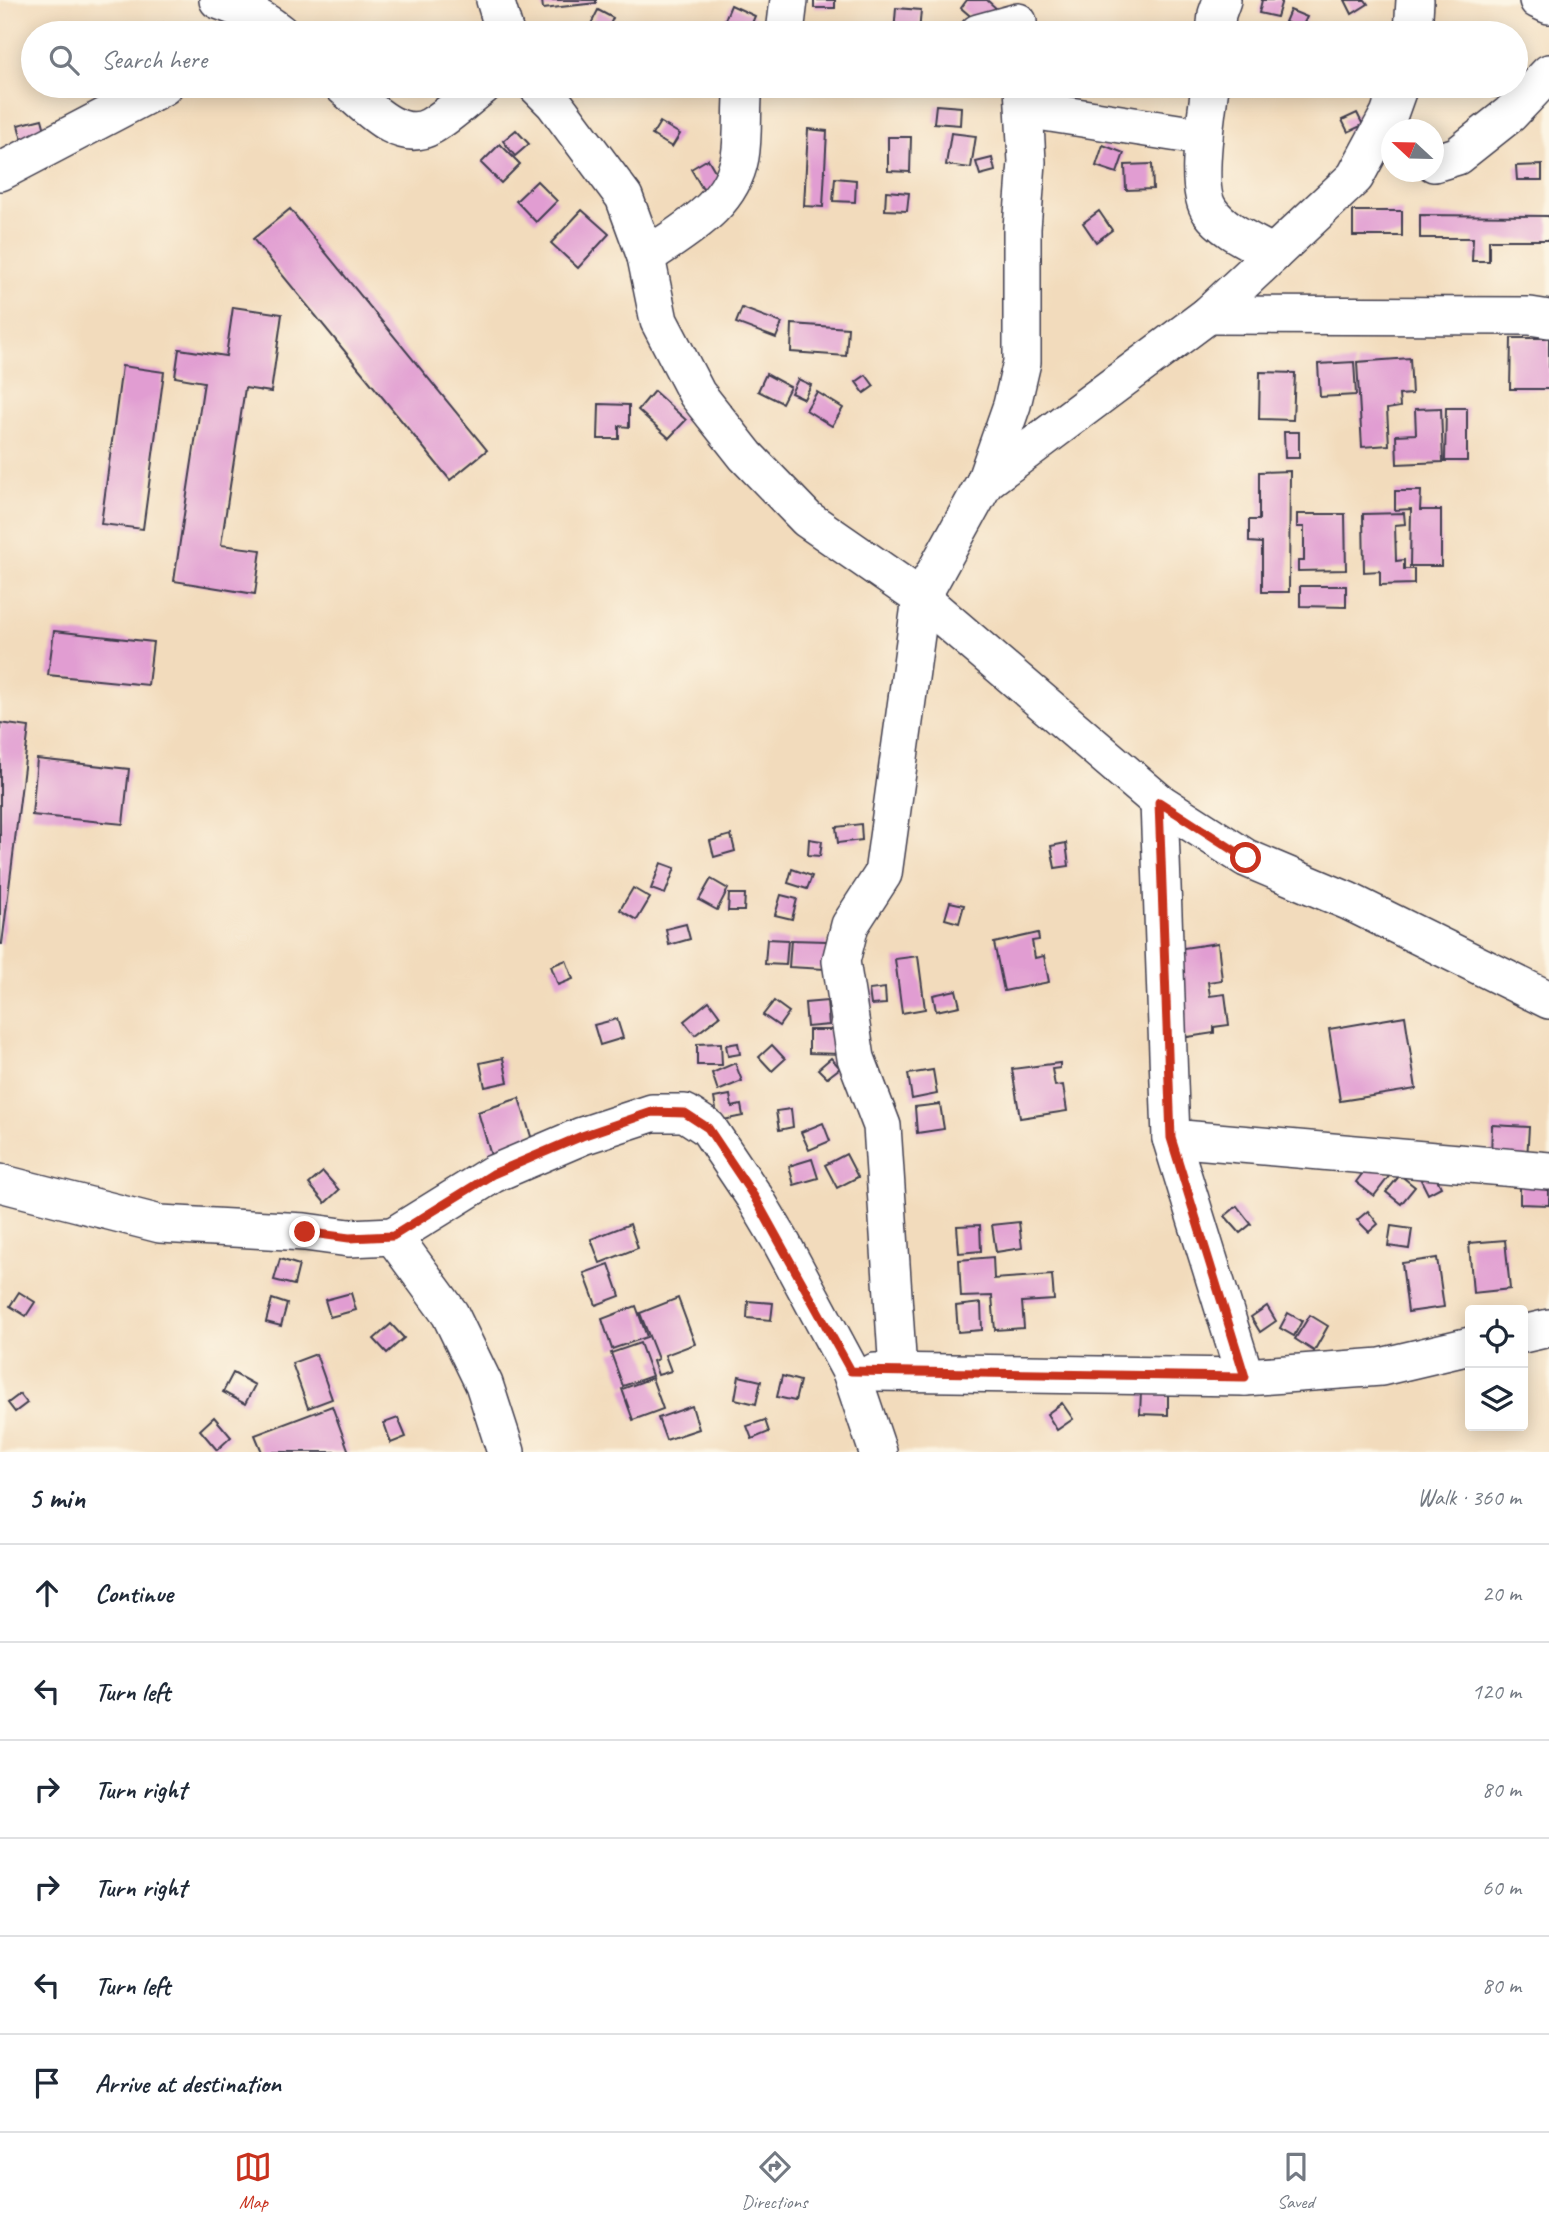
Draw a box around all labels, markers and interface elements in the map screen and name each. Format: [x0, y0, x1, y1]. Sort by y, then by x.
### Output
search box [21, 21, 1528, 98]
icon: search [45, 41, 83, 79]
text: Search here [101, 43, 207, 76]
north arrow [1381, 119, 1444, 182]
route start [1230, 842, 1261, 873]
route end [289, 1216, 320, 1247]
map controls [1465, 1305, 1528, 1431]
button: locate [1465, 1305, 1528, 1368]
button: layers [1465, 1368, 1528, 1431]
text: 5 min [28, 1479, 85, 1517]
text: Walk · 360 m [1417, 1483, 1521, 1512]
icon: ahead [28, 1574, 66, 1612]
text: Continue [95, 1577, 173, 1610]
text: 20 m [1482, 1579, 1521, 1608]
icon: left [28, 1672, 66, 1710]
text: Turn left [95, 1675, 170, 1708]
text: 120 m [1472, 1677, 1521, 1706]
icon: right [28, 1770, 66, 1808]
text: Turn right [95, 1773, 186, 1806]
text: 80 m [1482, 1775, 1521, 1804]
icon: right [28, 1868, 66, 1906]
text: Turn right [95, 1871, 186, 1904]
text: 60 m [1482, 1873, 1521, 1902]
icon: left [28, 1966, 66, 2004]
text: Turn left [95, 1969, 170, 2002]
text: 80 m [1482, 1971, 1521, 2000]
icon: arrive [28, 2064, 66, 2102]
text: Arrive at destination [95, 2067, 281, 2100]
tab: Map [234, 2148, 272, 2214]
tab: Directions [741, 2148, 808, 2214]
tab: Saved [1277, 2148, 1315, 2214]

